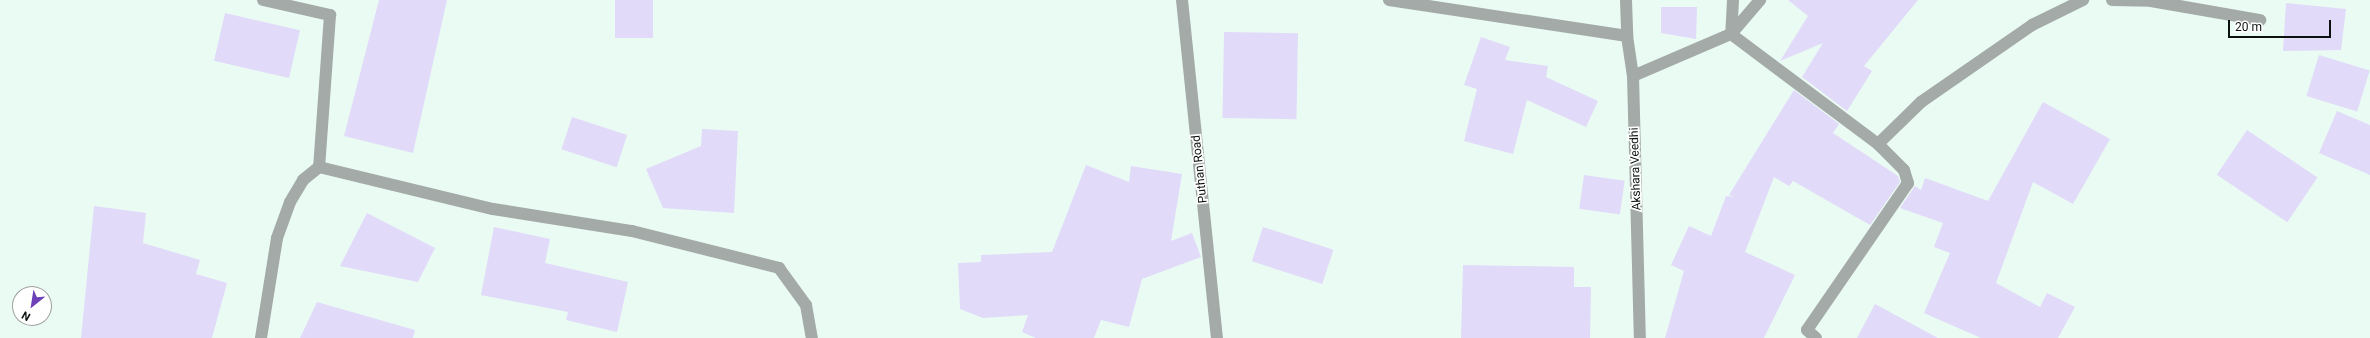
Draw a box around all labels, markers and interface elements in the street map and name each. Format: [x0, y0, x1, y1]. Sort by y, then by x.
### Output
scale bar [2230, 12, 2333, 38]
text: 20 m [2235, 20, 2262, 34]
street label: Akshara Veedhi [1627, 127, 1645, 211]
street label: Puthan Road [1189, 134, 1211, 204]
north arrow [12, 286, 52, 326]
text: N [20, 308, 33, 324]

